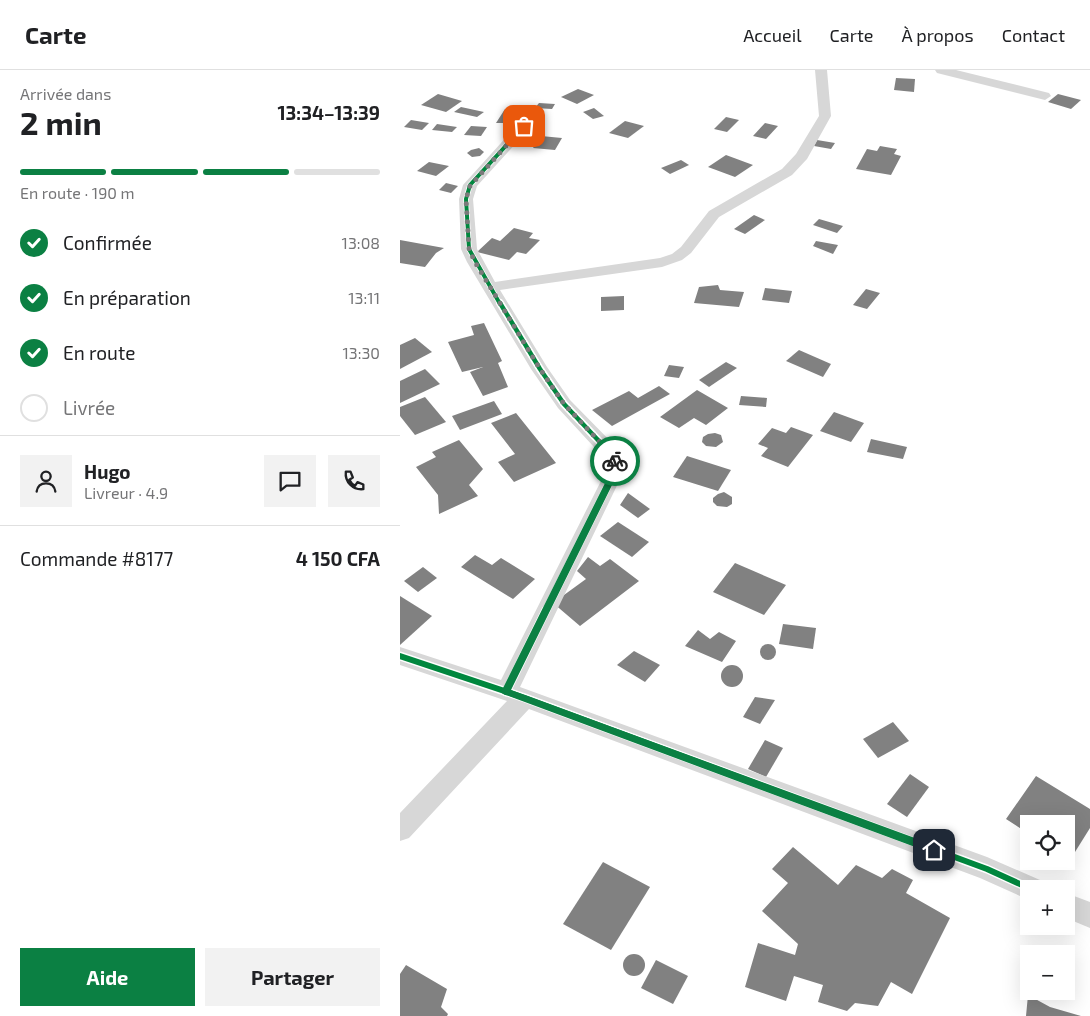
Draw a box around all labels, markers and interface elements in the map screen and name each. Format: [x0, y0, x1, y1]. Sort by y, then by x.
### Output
text: Carte [25, 20, 86, 49]
text: Accueil [743, 24, 802, 46]
text: Carte [830, 24, 873, 46]
text: À propos [901, 24, 974, 46]
text: Contact [1002, 24, 1065, 46]
text: Arrivée dans [20, 84, 111, 103]
text: 13:34–13:39 [277, 101, 380, 124]
text: 2 min [20, 103, 102, 141]
pin [503, 105, 545, 147]
icon: bag [510, 112, 538, 140]
text: En route · 190 m [20, 183, 135, 202]
icon: check [20, 229, 48, 257]
text: Confirmée [63, 231, 152, 254]
text: 13:08 [342, 233, 380, 252]
icon: check [20, 284, 48, 312]
text: En préparation [63, 286, 191, 309]
text: 13:11 [348, 288, 380, 307]
icon: check [20, 339, 48, 367]
text: En route [63, 341, 135, 364]
text: 13:30 [342, 343, 380, 362]
text: Livrée [63, 396, 115, 419]
courier [590, 436, 640, 486]
icon: bike [601, 447, 629, 475]
button: person [20, 455, 72, 507]
button: chat [264, 455, 316, 507]
button: phone [328, 455, 380, 507]
text: Hugo [84, 460, 131, 483]
text: Livreur · 4.9 [84, 483, 168, 502]
text: Commande #8177 [20, 547, 173, 570]
text: 4 150 CFA [296, 547, 380, 570]
map controls [1020, 815, 1075, 1000]
button: locate [1020, 815, 1075, 870]
pin [913, 829, 955, 871]
icon: home [920, 836, 948, 864]
button: + [1020, 880, 1075, 935]
button: − [1020, 945, 1075, 1000]
button: Aide [20, 948, 195, 1006]
button: Partager [205, 948, 380, 1006]

